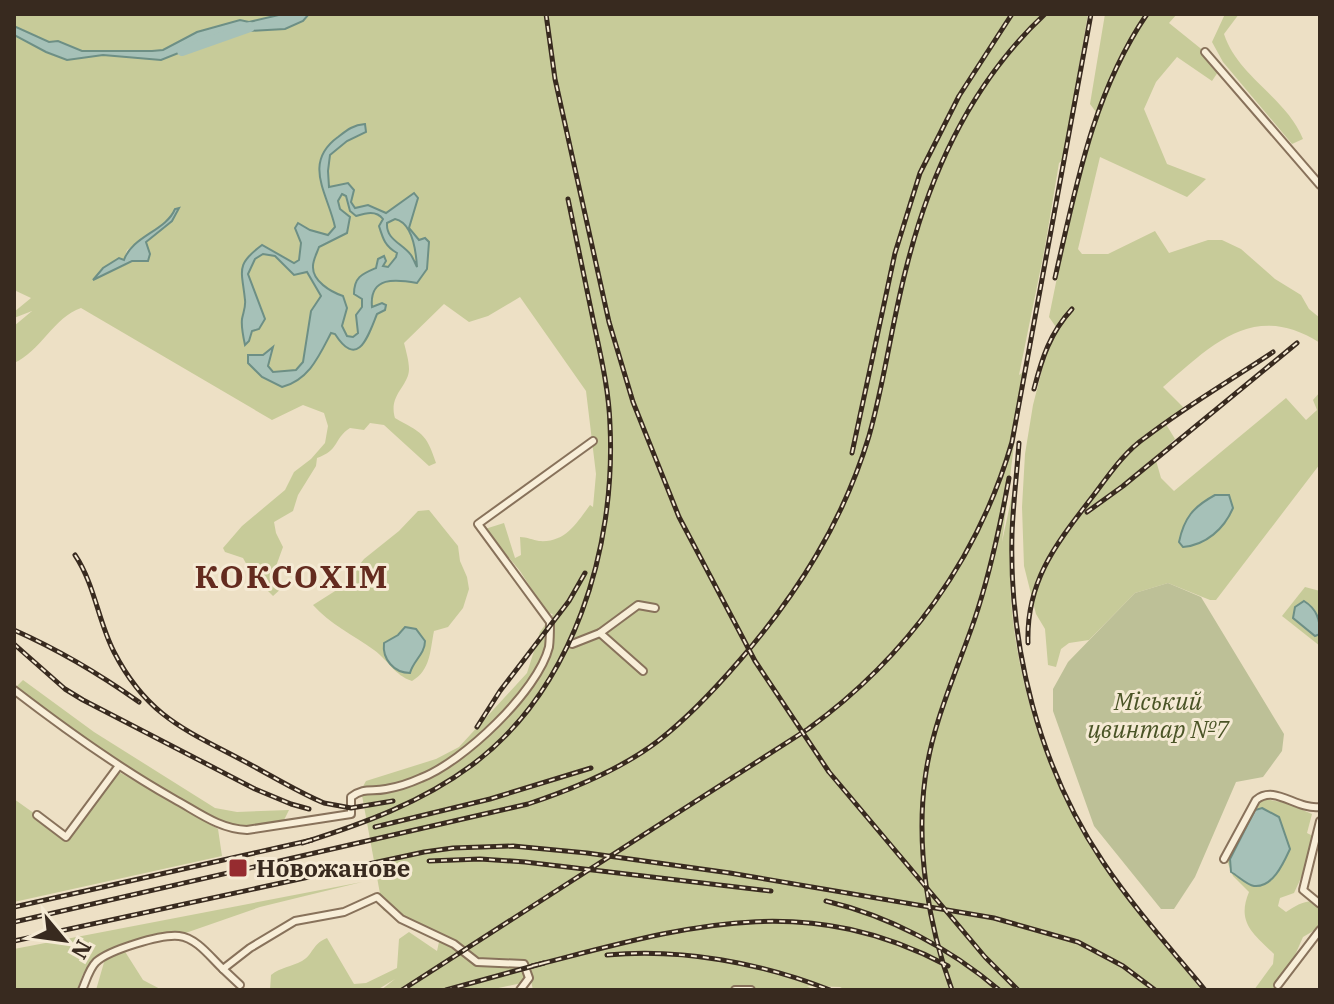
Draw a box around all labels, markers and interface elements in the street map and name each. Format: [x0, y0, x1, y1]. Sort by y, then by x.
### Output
district label: КОКСОХІМ [195, 555, 389, 597]
park label: Міський цвинтар №7 [1087, 685, 1231, 745]
place label: Новожанове [256, 852, 410, 884]
marker: Новожанове [227, 857, 249, 879]
north arrow [24, 900, 104, 980]
text: N [65, 935, 99, 965]

